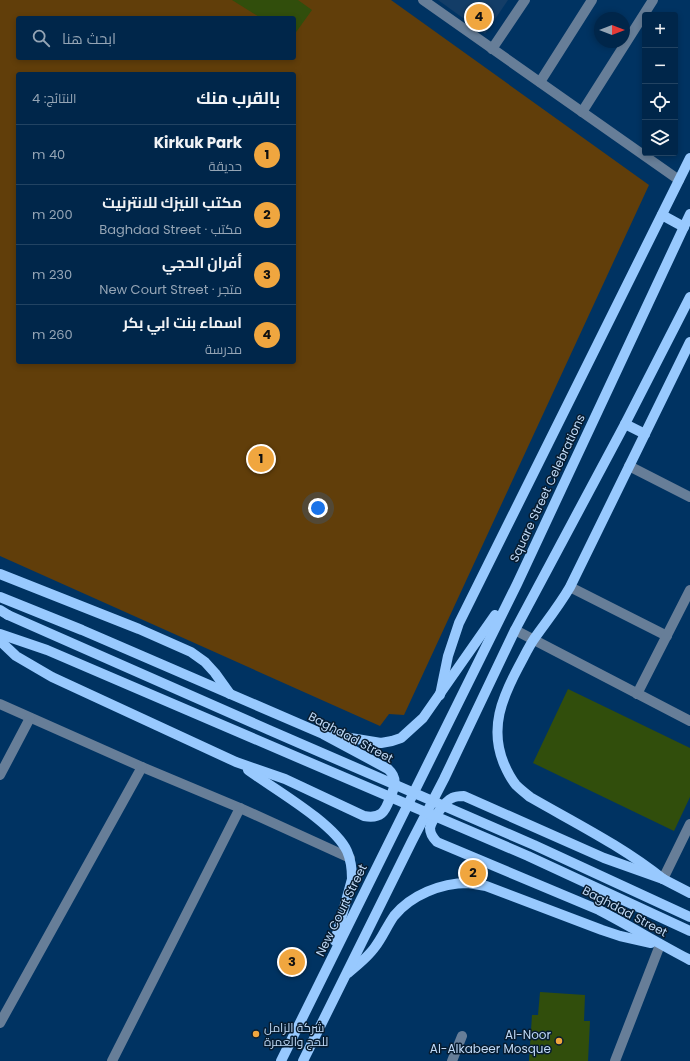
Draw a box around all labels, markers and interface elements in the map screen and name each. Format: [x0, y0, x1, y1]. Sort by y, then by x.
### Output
pin: 4 [466, 2, 492, 32]
north arrow [594, 12, 630, 48]
map controls [642, 12, 678, 156]
button: + [642, 12, 678, 48]
search box [16, 16, 296, 60]
icon: search [30, 27, 52, 49]
text: ابحث هنا [62, 28, 116, 49]
button: − [642, 48, 678, 84]
button: locate [642, 84, 678, 120]
text: بالقرب منك [196, 86, 280, 110]
text: النتائج: 4 [32, 89, 77, 108]
button: layers [642, 120, 678, 156]
text: Kirkuk Park [154, 132, 242, 153]
text: 40 m [32, 145, 65, 164]
text: 1 [265, 145, 269, 164]
text: حديقة [209, 157, 242, 176]
text: مكتب النيزك للانترنيت [102, 192, 242, 213]
text: 200 m [32, 205, 73, 224]
text: 2 [263, 205, 271, 224]
text: مكتب · Baghdad Street [99, 220, 242, 239]
text: أفران الحجي [162, 252, 242, 273]
text: 230 m [32, 265, 72, 284]
text: 3 [263, 265, 271, 284]
text: متجر · New Court Street [99, 280, 242, 299]
text: اسماء بنت ابي بكر [123, 312, 242, 333]
text: 260 m [32, 325, 73, 344]
text: 4 [263, 325, 271, 344]
text: مدرسة [205, 340, 242, 359]
street label: Square Street Celebrations [505, 411, 589, 565]
pin: 1 [248, 444, 274, 474]
your location [308, 498, 328, 518]
street label: Baghdad Street [306, 707, 396, 767]
pin: 2 [460, 858, 486, 888]
street label: New Court Street [311, 861, 371, 959]
street label: Baghdad Street [580, 881, 670, 941]
pin: 3 [279, 947, 305, 977]
place label: شركة الزامل للحج والعمرة [264, 1019, 328, 1050]
place label: Al-Noor Al-Alkabeer Mosque [430, 1026, 552, 1057]
marker: شركة الزامل للحج والعمرة [251, 1029, 261, 1039]
marker: Al-Noor Al-Alkabeer Mosque [554, 1036, 564, 1046]

